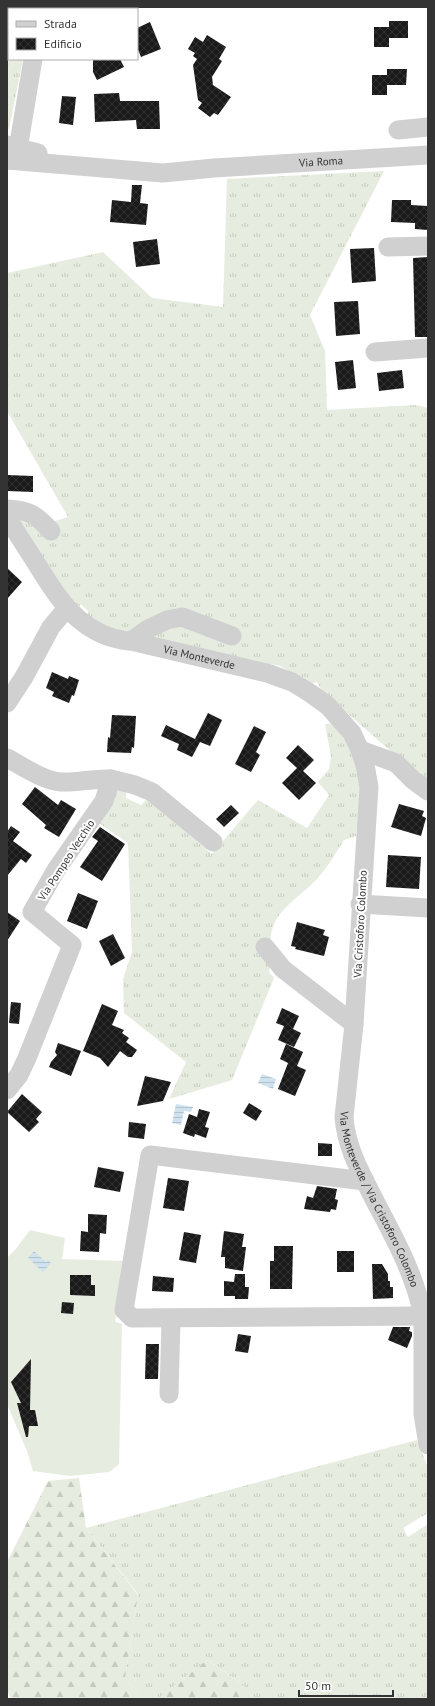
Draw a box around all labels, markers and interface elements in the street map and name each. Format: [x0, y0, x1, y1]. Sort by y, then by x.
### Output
legend [8, 8, 138, 60]
text: Strada [44, 16, 77, 31]
text: Edificio [44, 36, 82, 51]
street label: Via Roma [298, 153, 343, 170]
street label: Via Monteverde [161, 642, 237, 672]
street label: Via Pompeo Vecchio [34, 817, 97, 904]
street label: Via Cristoforo Colombo [350, 870, 370, 979]
street label: Via Monteverde / Via Cristoforo Colombo [337, 1109, 422, 1289]
scale bar [299, 1672, 393, 1698]
text: 50 m [305, 1678, 331, 1693]

